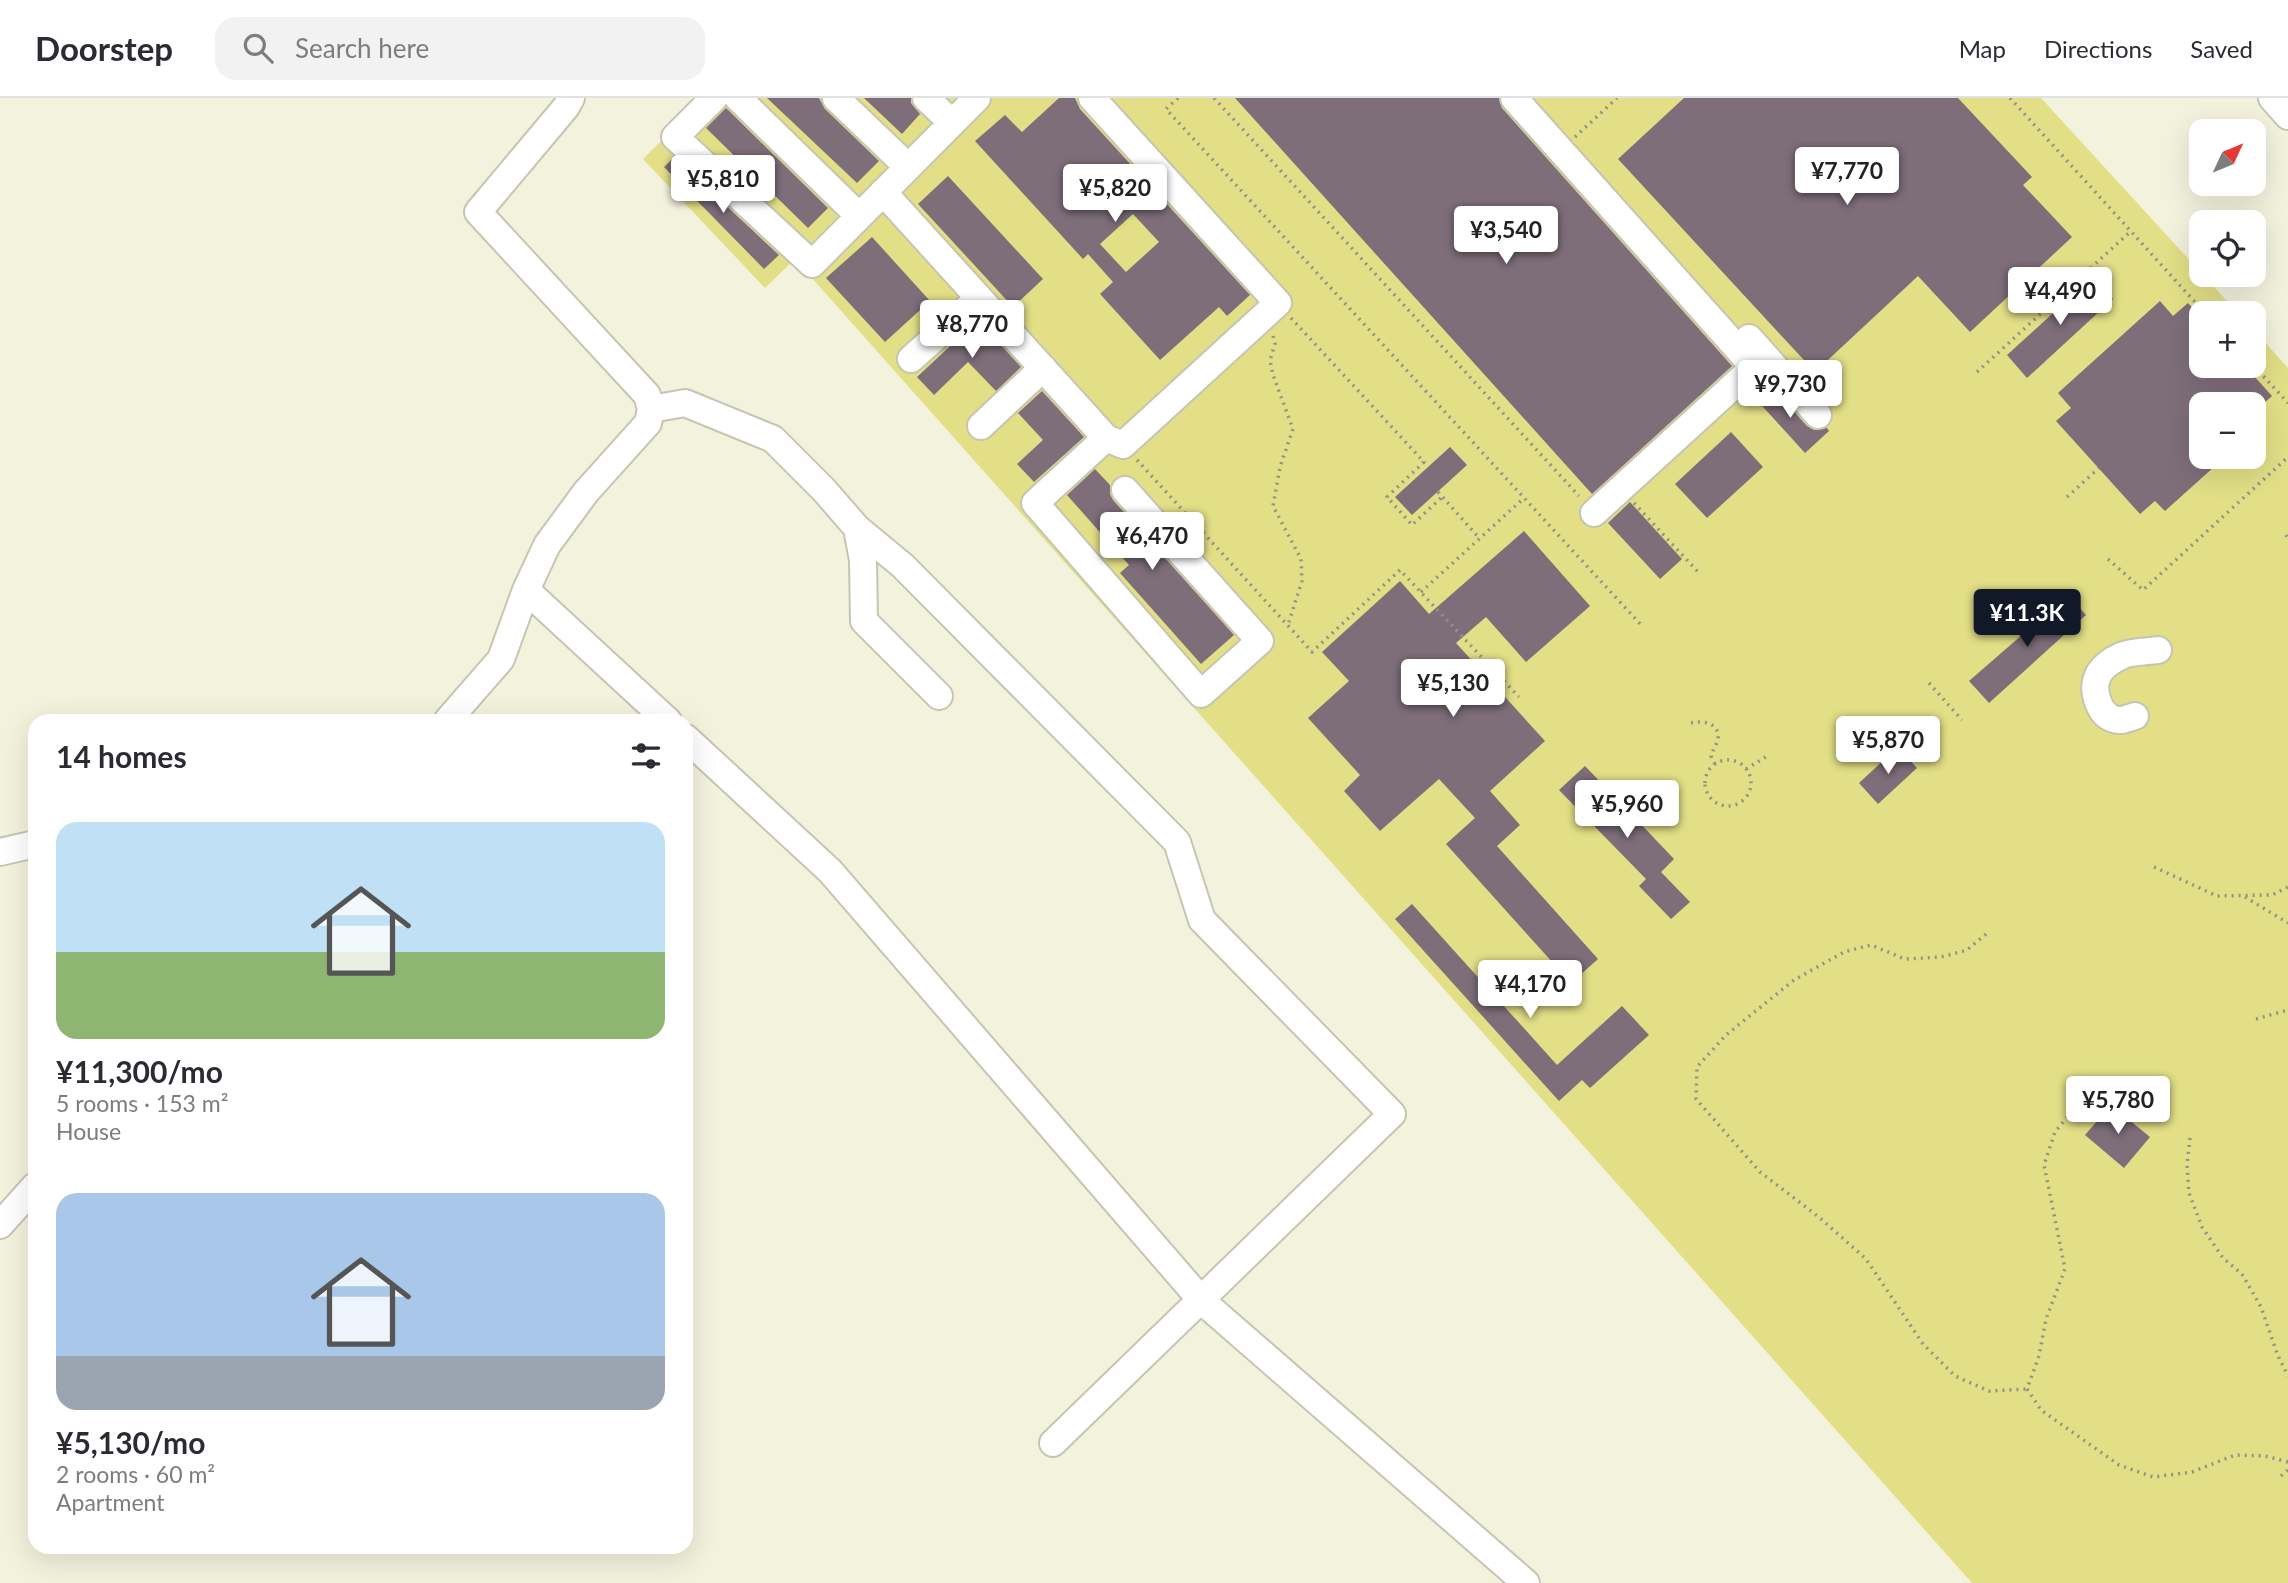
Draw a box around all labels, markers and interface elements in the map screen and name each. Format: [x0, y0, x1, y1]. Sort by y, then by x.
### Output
search box [215, 17, 705, 80]
text: Doorstep [35, 28, 173, 68]
icon: search [239, 29, 277, 67]
text: Search here [295, 32, 429, 64]
text: Map [1959, 34, 2006, 63]
text: Directions [2044, 34, 2152, 63]
text: Saved [2190, 34, 2253, 63]
north arrow [2189, 119, 2266, 196]
map controls [2189, 119, 2266, 469]
pin: ¥7,770 [1790, 148, 1904, 207]
pin: ¥5,810 [666, 156, 780, 215]
text: ¥7,770 [1811, 156, 1883, 184]
text: ¥5,810 [687, 164, 759, 192]
pin: ¥5,820 [1058, 164, 1172, 224]
text: ¥5,820 [1079, 173, 1151, 201]
pin: ¥3,540 [1449, 206, 1563, 266]
button: locate [2189, 210, 2266, 287]
text: ¥3,540 [1470, 215, 1542, 243]
pin: ¥4,490 [2003, 268, 2117, 327]
text: ¥4,490 [2024, 276, 2096, 304]
pin: ¥8,770 [915, 300, 1029, 360]
button: + [2189, 301, 2266, 378]
text: ¥8,770 [936, 309, 1008, 337]
pin: ¥9,730 [1733, 360, 1847, 420]
text: ¥9,730 [1754, 369, 1826, 397]
button: − [2189, 392, 2266, 469]
pin: ¥6,470 [1095, 512, 1209, 572]
text: ¥6,470 [1116, 521, 1188, 549]
pin: ¥11.3K [1970, 589, 2084, 649]
text: ¥11.3K [1990, 598, 2064, 626]
pin: ¥5,130 [1396, 660, 1510, 719]
text: ¥5,130 [1417, 668, 1489, 696]
pin: ¥5,870 [1831, 716, 1945, 776]
text: ¥5,870 [1852, 725, 1924, 753]
icon: filters [627, 737, 665, 775]
text: 14 homes [56, 738, 187, 774]
pin: ¥5,960 [1570, 780, 1684, 840]
text: ¥5,960 [1591, 789, 1663, 817]
icon: home [298, 868, 424, 994]
pin: ¥4,170 [1473, 960, 1587, 1020]
text: ¥4,170 [1494, 969, 1566, 997]
text: ¥11,300/mo [56, 1053, 223, 1089]
pin: ¥5,780 [2061, 1076, 2175, 1136]
text: ¥5,780 [2082, 1085, 2154, 1113]
text: 5 rooms · 153 m² [56, 1089, 228, 1117]
text: House [56, 1117, 121, 1145]
icon: home [298, 1239, 424, 1365]
text: ¥5,130/mo [56, 1424, 205, 1460]
text: 2 rooms · 60 m² [56, 1460, 215, 1488]
text: Apartment [56, 1488, 164, 1516]

